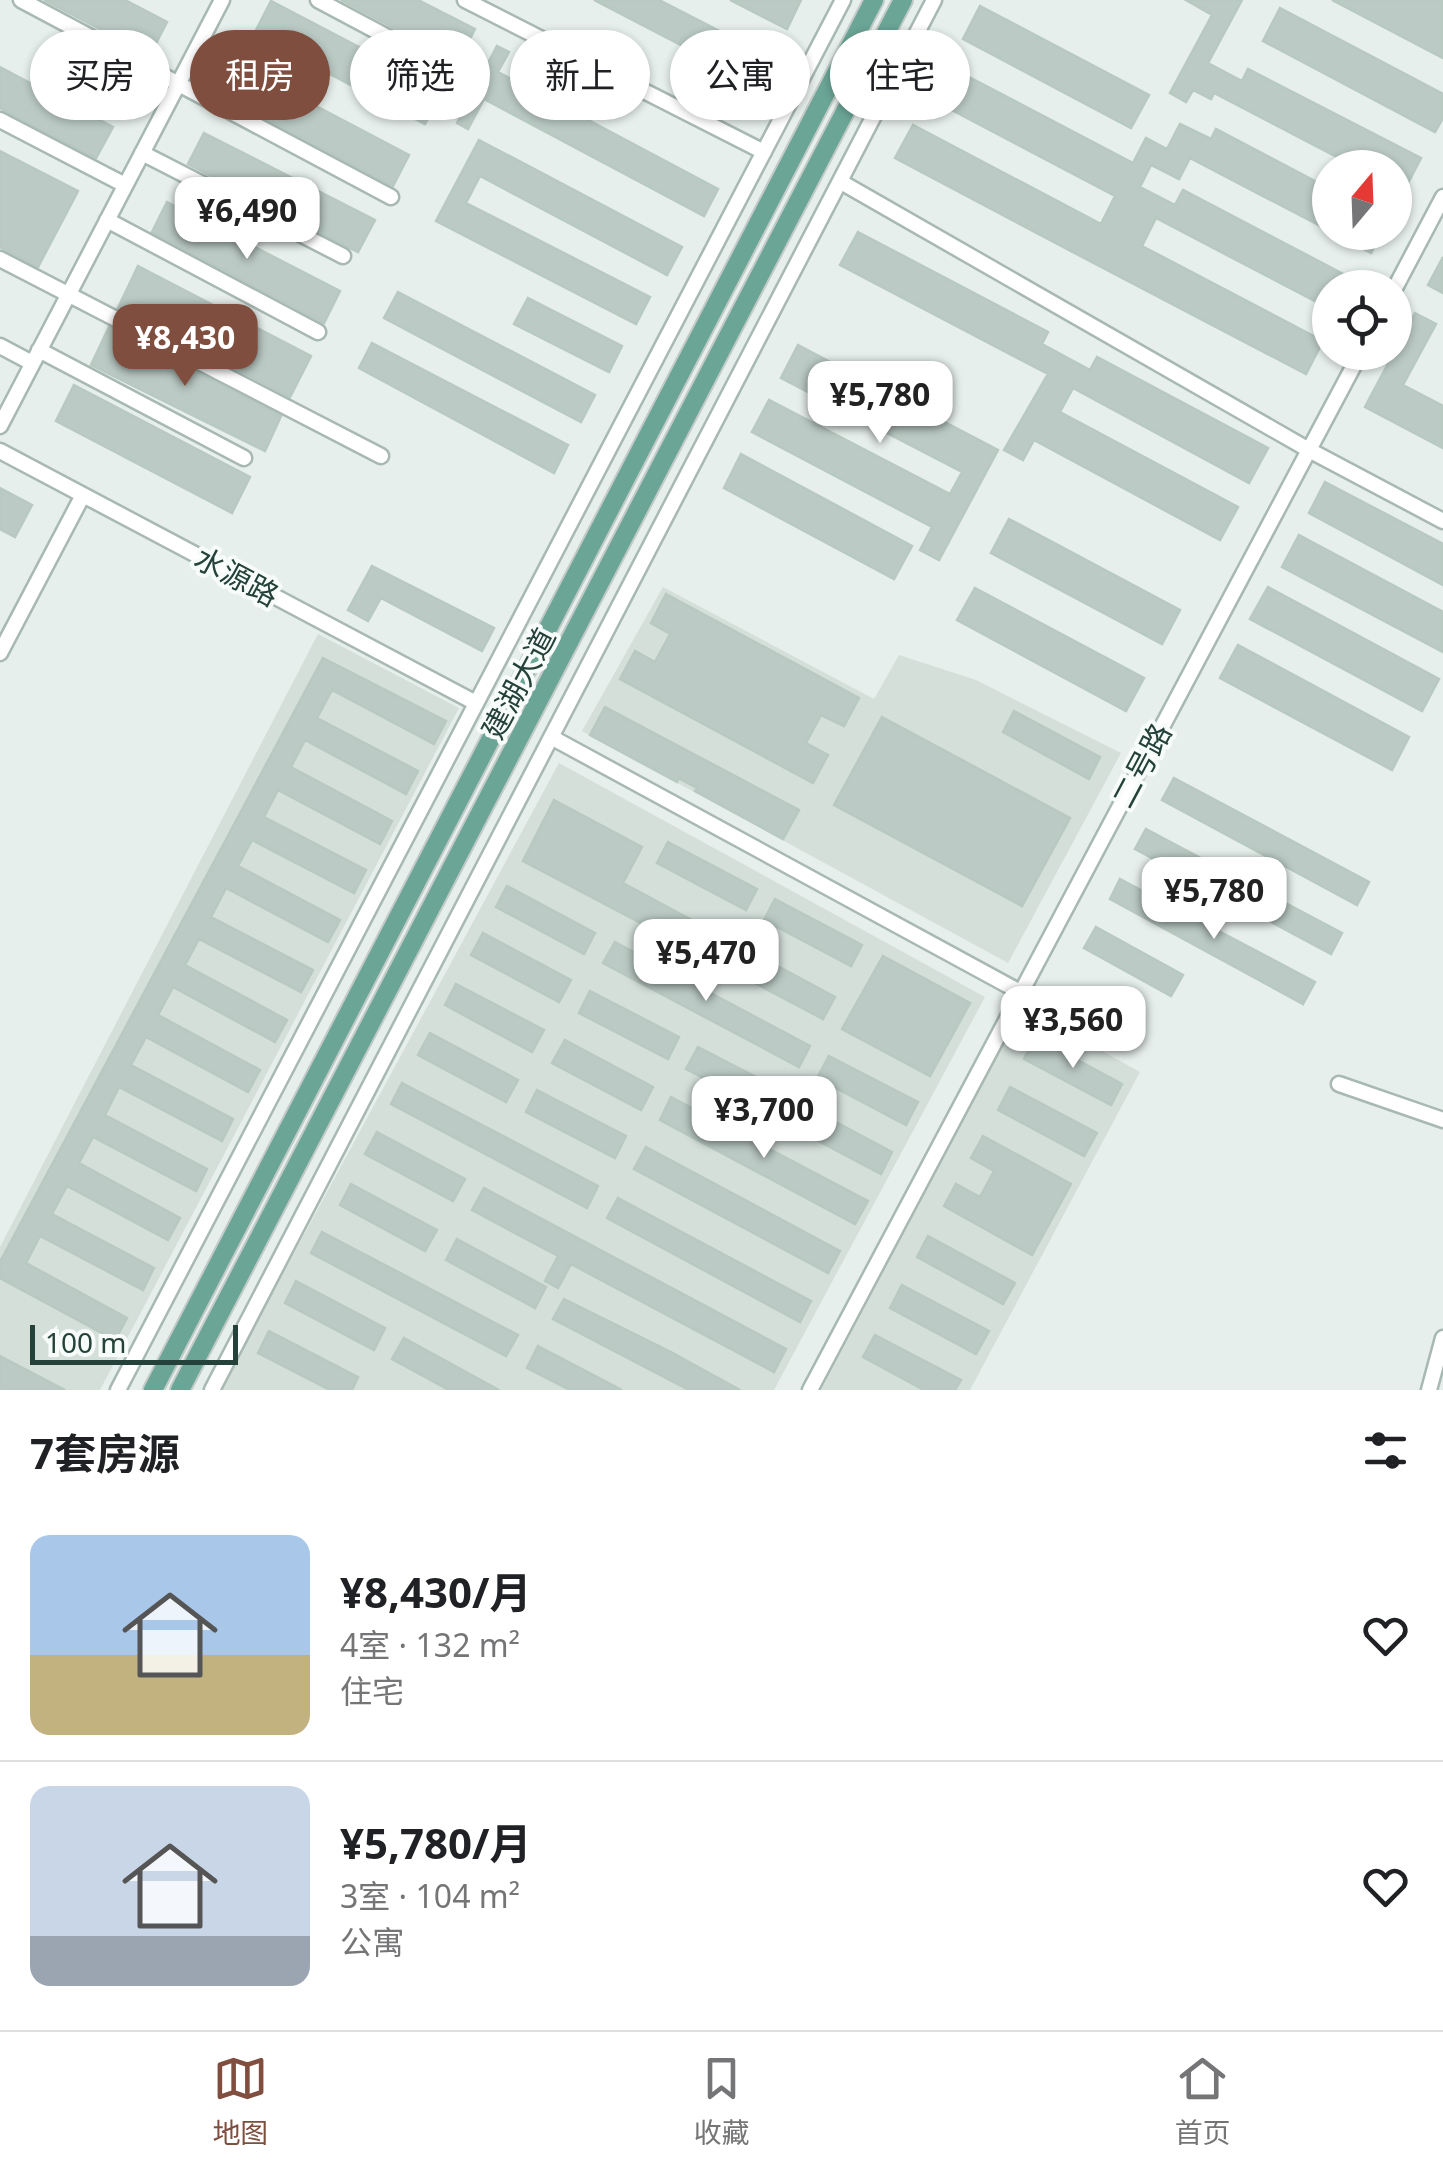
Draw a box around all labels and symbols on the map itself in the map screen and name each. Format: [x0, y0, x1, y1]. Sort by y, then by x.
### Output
north arrow [1312, 150, 1412, 250]
pin: ¥6,490 [166, 177, 328, 262]
pin: ¥8,430 [104, 304, 266, 389]
pin: ¥5,780 [799, 361, 961, 446]
street label: 水源路 [188, 537, 286, 615]
street label: 建湖大道 [472, 620, 564, 746]
street label: 二号路 [1102, 716, 1180, 814]
pin: ¥5,780 [1133, 857, 1295, 942]
pin: ¥5,470 [625, 919, 787, 1004]
pin: ¥3,560 [992, 986, 1154, 1071]
pin: ¥3,700 [683, 1076, 845, 1161]
scale bar [30, 1320, 238, 1364]

